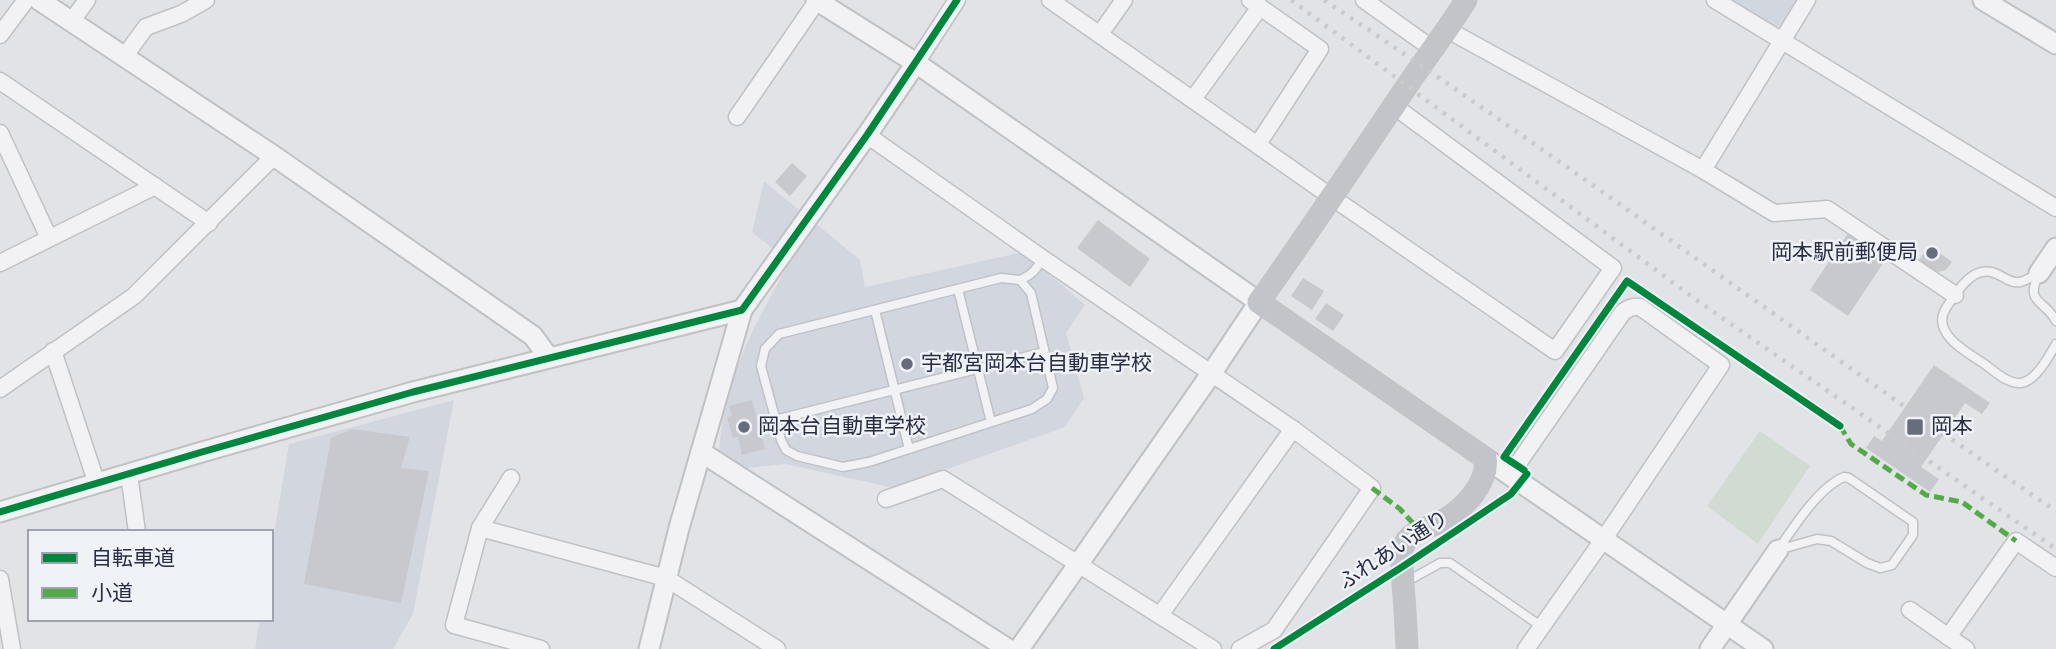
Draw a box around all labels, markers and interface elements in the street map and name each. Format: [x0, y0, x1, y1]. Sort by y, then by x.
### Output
place label: 岡本駅前郵便局 [1771, 240, 1918, 267]
marker: 岡本駅前郵便局 [1924, 245, 1940, 261]
place label: 宇都宮岡本台自動車学校 [921, 351, 1152, 378]
marker: 宇都宮岡本台自動車学校 [899, 356, 915, 372]
place label: 岡本台自動車学校 [758, 414, 926, 441]
place label: 岡本 [1931, 414, 1973, 441]
marker: 岡本 [1905, 417, 1925, 437]
marker: 岡本台自動車学校 [736, 419, 752, 435]
street label: ふれあい通り [1334, 505, 1454, 597]
legend [28, 530, 273, 621]
text: 自転車道 [91, 546, 175, 573]
text: 小道 [91, 581, 133, 608]

